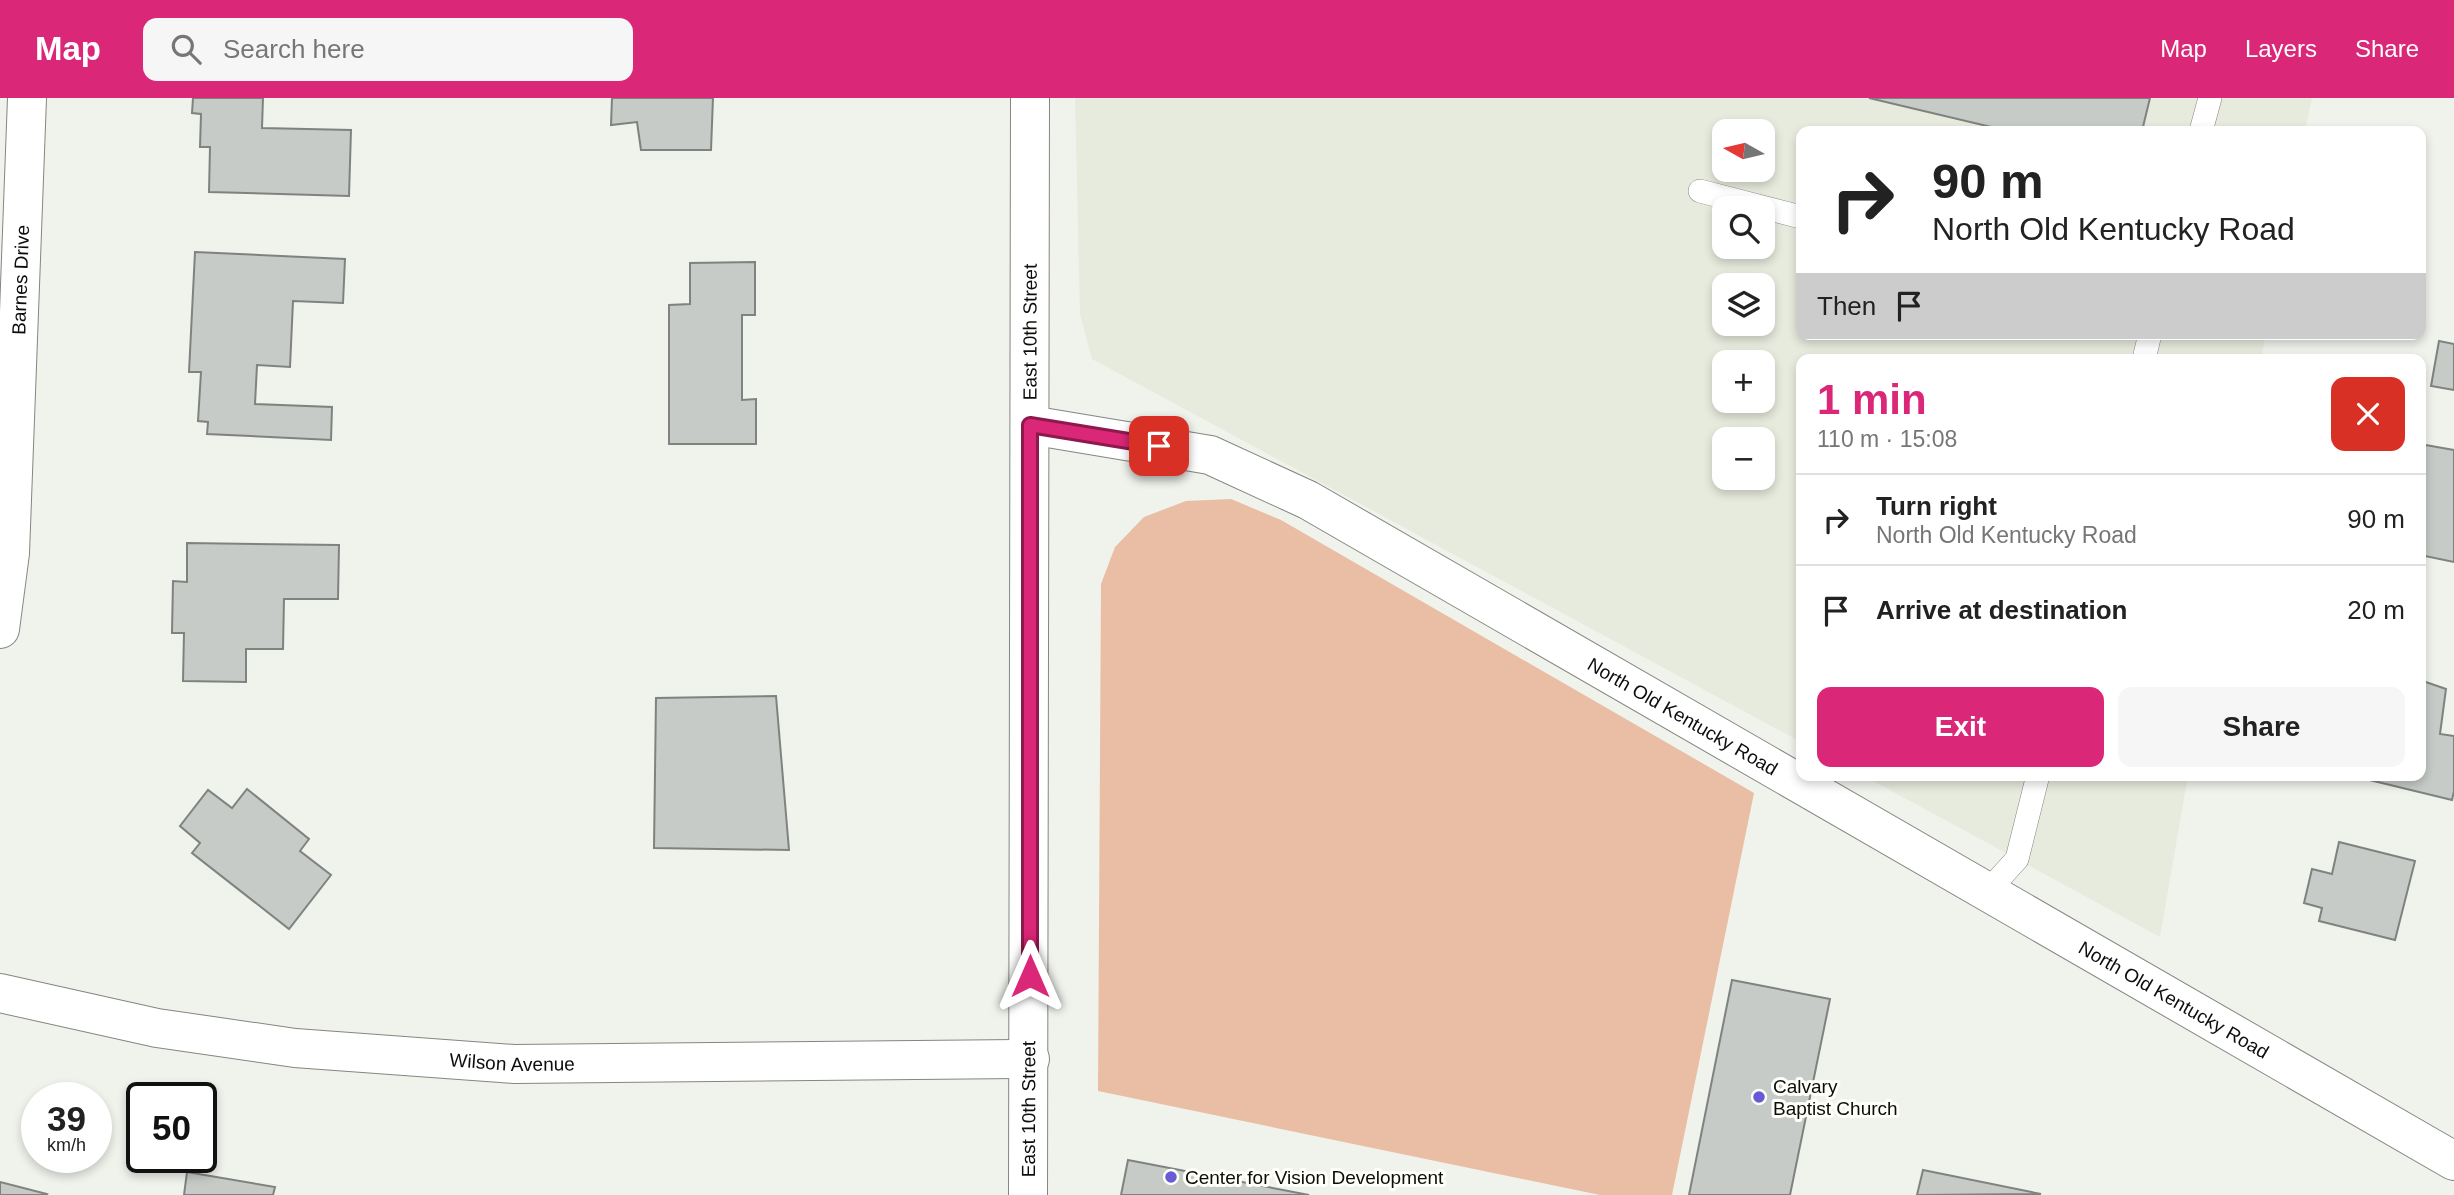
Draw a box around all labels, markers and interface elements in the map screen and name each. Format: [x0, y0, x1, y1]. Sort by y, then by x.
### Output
search box [143, 18, 633, 81]
text: Map [35, 30, 101, 67]
icon: search [167, 30, 205, 68]
text: Search here [223, 34, 365, 64]
text: Map [2160, 35, 2207, 62]
text: Layers [2245, 35, 2317, 62]
text: Share [2355, 35, 2419, 62]
north arrow [1712, 119, 1774, 182]
map controls [1712, 119, 1775, 490]
icon: right [1817, 154, 1908, 245]
text: 90 m [1932, 154, 2044, 208]
button: search [1712, 196, 1775, 259]
text: North Old Kentucky Road [1932, 211, 2295, 247]
street label: Barnes Drive [8, 225, 33, 335]
street label: East 10th Street [1019, 263, 1041, 400]
button: layers [1712, 273, 1775, 336]
icon: arrive [1890, 287, 1928, 325]
text: Then [1817, 291, 1876, 321]
button: + [1712, 350, 1775, 413]
text: 1 min [1817, 376, 1927, 423]
button: close [2331, 377, 2405, 451]
pin [1129, 416, 1189, 476]
text: 110 m · 15:08 [1817, 426, 1957, 452]
icon: arrive [1140, 427, 1178, 465]
button: − [1712, 427, 1775, 490]
text: Turn right [1876, 491, 1997, 521]
icon: right [1817, 501, 1855, 539]
text: 90 m [2347, 504, 2405, 534]
text: North Old Kentucky Road [1876, 522, 2137, 548]
icon: arrive [1817, 592, 1855, 630]
text: Arrive at destination [1876, 595, 2127, 625]
text: 20 m [2347, 595, 2405, 625]
street label: North Old Kentucky Road [1584, 654, 1781, 780]
button: Exit [1817, 687, 2104, 767]
button: Share [2118, 687, 2405, 767]
street label: North Old Kentucky Road [2075, 937, 2272, 1063]
position arrow [993, 939, 1067, 1013]
street label: East 10th Street [1018, 1040, 1039, 1177]
street label: Wilson Avenue [449, 1049, 575, 1075]
place label: Calvary Baptist Church [1773, 1076, 1898, 1119]
speed limit sign: 50 [126, 1082, 217, 1173]
marker: Calvary Baptist Church [1751, 1089, 1767, 1105]
text: 39 [47, 1099, 86, 1138]
text: km/h [47, 1135, 86, 1155]
place label: Center for Vision Development [1185, 1167, 1444, 1188]
marker: Center for Vision Development [1163, 1169, 1179, 1185]

